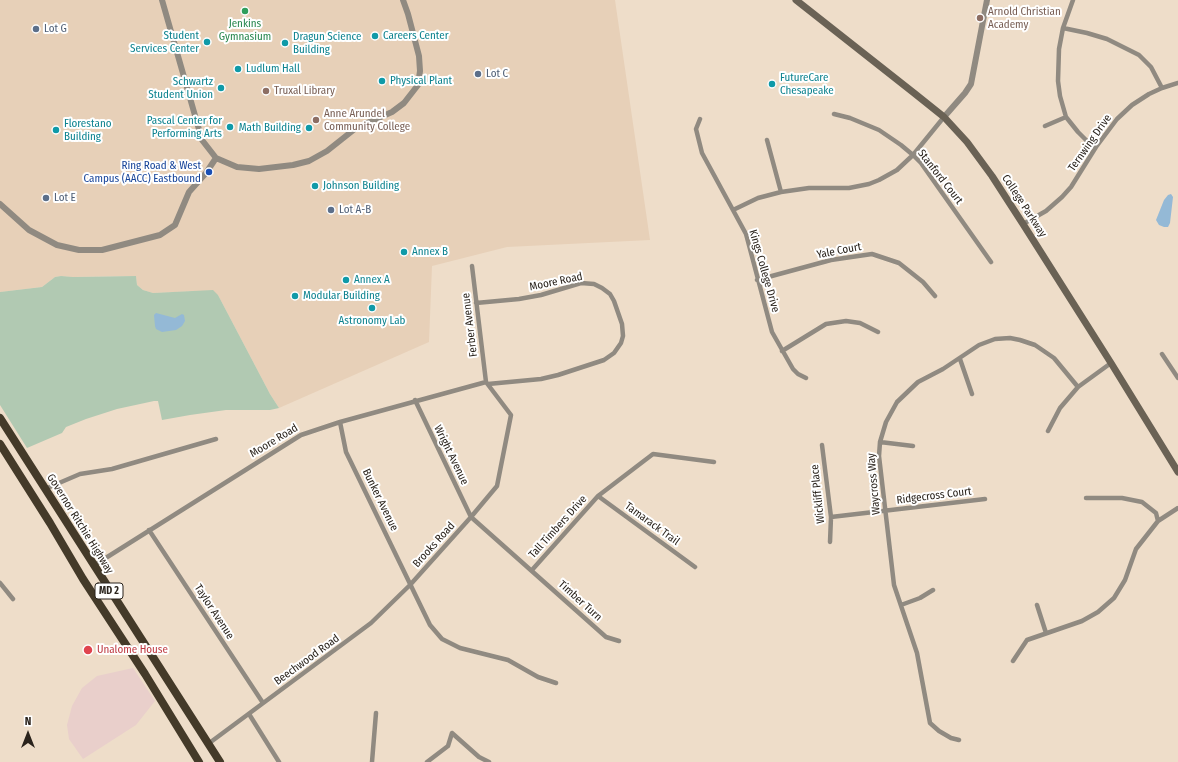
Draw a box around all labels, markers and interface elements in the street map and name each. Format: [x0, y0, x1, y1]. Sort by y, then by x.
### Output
place label: Arnold Christian Academy [988, 5, 1061, 31]
marker: Jenkins Gymnasium [240, 6, 250, 16]
marker: Arnold Christian Academy [975, 13, 985, 23]
place label: Jenkins Gymnasium [219, 17, 271, 43]
place label: Lot G [44, 22, 67, 36]
marker: Lot G [31, 24, 41, 34]
place label: Student Services Center [130, 29, 199, 55]
place label: Careers Center [383, 29, 449, 43]
place label: Dragun Science Building [293, 30, 361, 56]
marker: Careers Center [370, 31, 380, 41]
marker: Student Services Center [202, 37, 212, 47]
marker: Dragun Science Building [280, 38, 290, 48]
place label: Ludlum Hall [246, 62, 300, 76]
marker: Ludlum Hall [233, 64, 243, 74]
place label: Lot C [486, 67, 508, 81]
marker: Lot C [473, 69, 483, 79]
place label: FutureCare Chesapeake [780, 71, 834, 97]
place label: Physical Plant [390, 74, 452, 88]
place label: Schwartz Student Union [148, 75, 213, 101]
marker: Physical Plant [377, 76, 387, 86]
marker: FutureCare Chesapeake [767, 79, 777, 89]
marker: Schwartz Student Union [216, 83, 226, 93]
place label: Truxal Library [274, 84, 335, 98]
marker: Truxal Library [261, 86, 271, 96]
place label: Anne Arundel Community College [324, 107, 410, 133]
street label: Ternwing Drive [1066, 112, 1114, 174]
place label: Pascal Center for Performing Arts [147, 114, 222, 140]
marker: Anne Arundel Community College [311, 115, 321, 125]
place label: Florestano Building [64, 117, 111, 143]
place label: Math Building [239, 121, 301, 135]
marker: Pascal Center for Performing Arts [225, 122, 235, 132]
marker: Math Building [304, 123, 314, 133]
marker: Florestano Building [51, 125, 61, 135]
street label: Stanford Court [915, 147, 965, 207]
place label: Ring Road & West Campus (AACC) Eastbound [84, 159, 201, 185]
marker: Ring Road & West Campus (AACC) Eastbound [204, 167, 214, 177]
street label: College Parkway [999, 172, 1049, 240]
place label: Johnson Building [323, 179, 399, 193]
marker: Johnson Building [310, 181, 320, 191]
place label: Lot E [54, 191, 76, 205]
marker: Lot E [41, 193, 51, 203]
place label: Lot A-B [339, 203, 371, 217]
marker: Lot A-B [326, 205, 336, 215]
street label: Kings College Drive [746, 228, 782, 314]
street label: Yale Court [816, 240, 862, 262]
place label: Annex B [412, 245, 448, 259]
marker: Annex B [399, 247, 409, 257]
street label: Moore Road [528, 270, 584, 294]
place label: Annex A [354, 273, 390, 287]
marker: Annex A [341, 275, 351, 285]
place label: Modular Building [303, 289, 380, 303]
marker: Modular Building [290, 291, 300, 301]
street label: Ferber Avenue [460, 292, 480, 358]
marker: Astronomy Lab [367, 303, 377, 313]
place label: Astronomy Lab [339, 314, 405, 328]
street label: Moore Road [248, 422, 300, 460]
street label: Wright Avenue [431, 423, 471, 487]
street label: Waycross Way [865, 453, 883, 515]
street label: Wickliff Place [808, 464, 828, 524]
street label: Bunker Avenue [359, 467, 401, 533]
street label: Governor Ritchie Highway [44, 472, 116, 576]
street label: Ridgecross Court [896, 485, 972, 507]
street label: Tall Timbers Drive [526, 493, 590, 561]
street label: Tamarack Trail [622, 500, 682, 548]
street label: Brooks Road [410, 520, 458, 570]
street label: Timber Turn [555, 578, 605, 624]
street label: Taylor Avenue [191, 582, 237, 642]
road number: MD 2 [95, 583, 123, 599]
street label: Beechwood Road [272, 632, 342, 688]
place label: Unalome House [97, 643, 168, 657]
marker: Unalome House [82, 644, 94, 656]
north arrow [8, 714, 48, 754]
text: N [25, 715, 31, 728]

